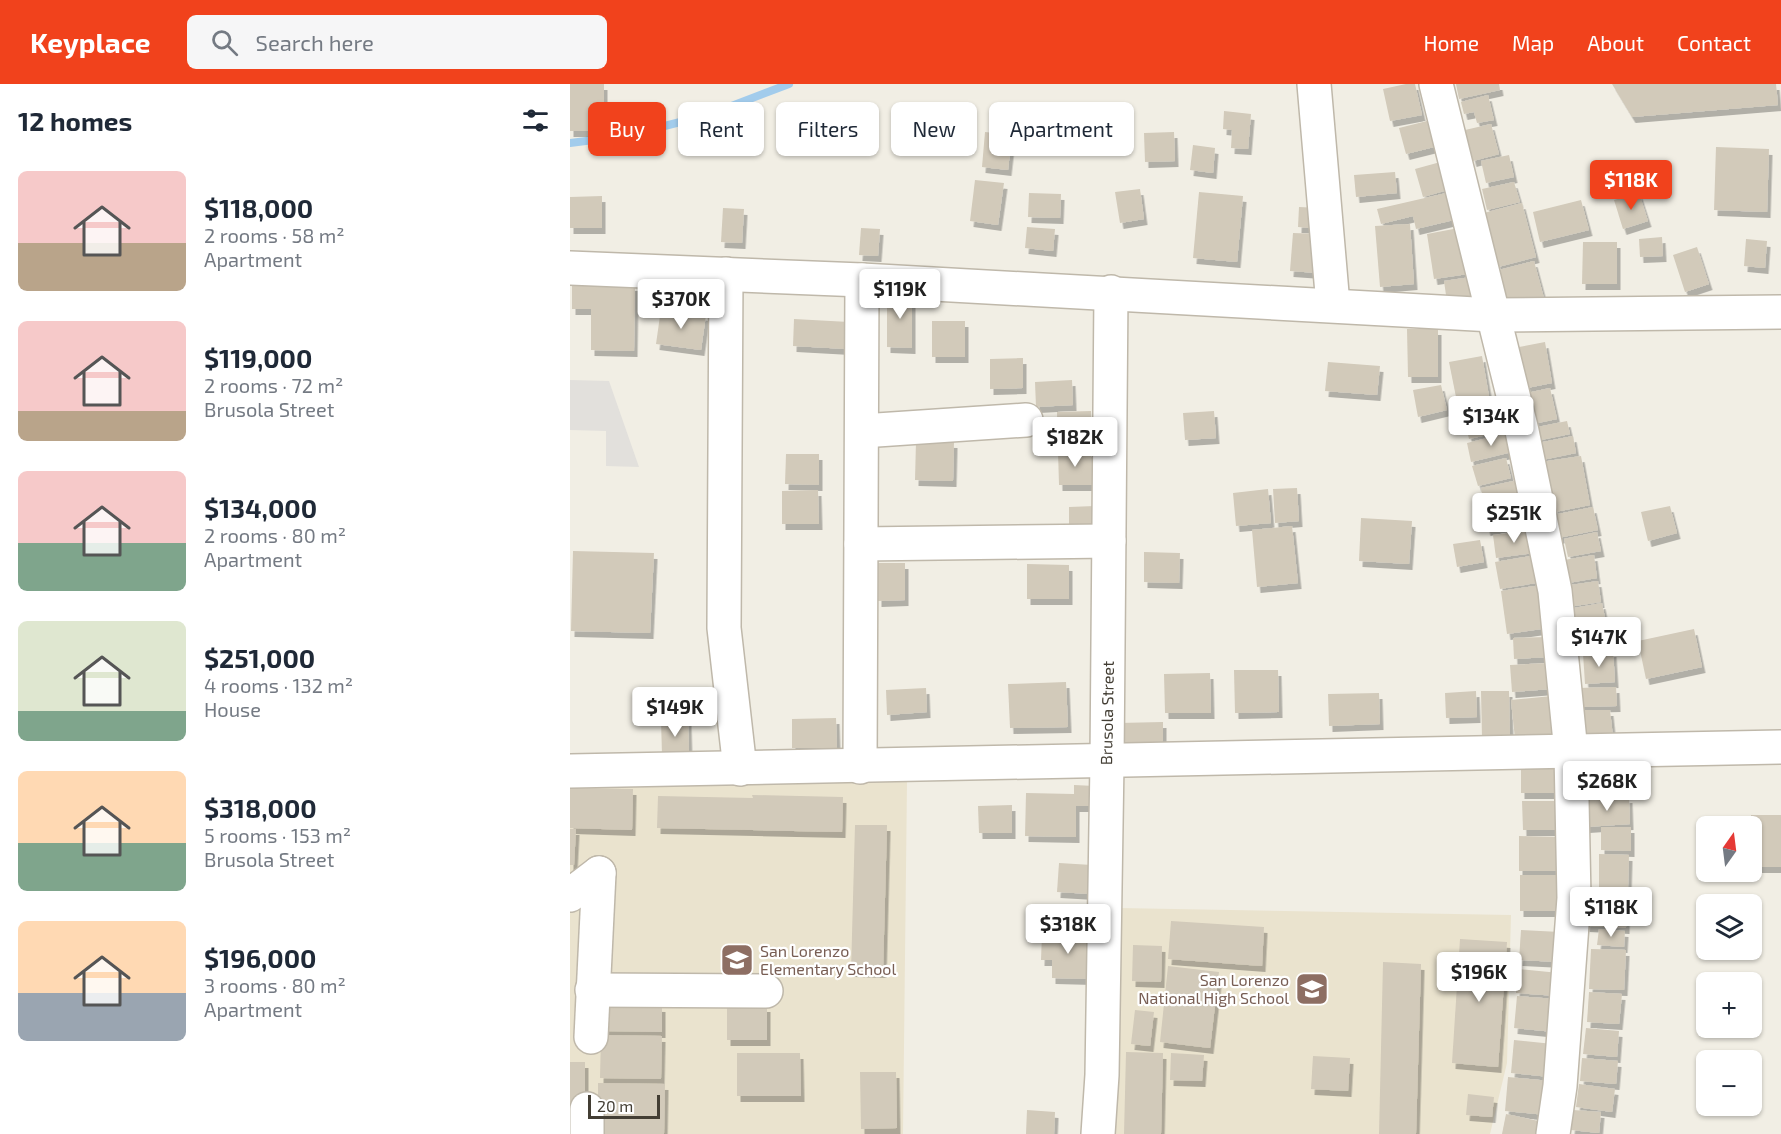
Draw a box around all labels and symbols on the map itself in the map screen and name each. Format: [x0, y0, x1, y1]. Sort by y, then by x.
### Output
pin: $118K [1589, 160, 1673, 211]
pin: $119K [858, 269, 942, 320]
pin: $370K [639, 279, 723, 330]
pin: $134K [1449, 396, 1533, 447]
pin: $182K [1033, 417, 1117, 468]
pin: $251K [1472, 493, 1556, 544]
pin: $147K [1557, 617, 1641, 668]
street label: Brusola Street [1096, 661, 1117, 765]
pin: $149K [633, 687, 717, 738]
pin: $268K [1565, 761, 1649, 812]
north arrow [1696, 816, 1762, 882]
pin: $118K [1569, 887, 1653, 938]
pin: $318K [1026, 904, 1110, 955]
place label: San Lorenzo Elementary School [760, 941, 896, 978]
school or university icon: San Lorenzo Elementary School [719, 942, 755, 978]
pin: $196K [1437, 952, 1521, 1003]
place label: San Lorenzo National High School [1138, 970, 1289, 1007]
school or university icon: San Lorenzo National High School [1294, 971, 1330, 1007]
scale bar [588, 1092, 660, 1120]

